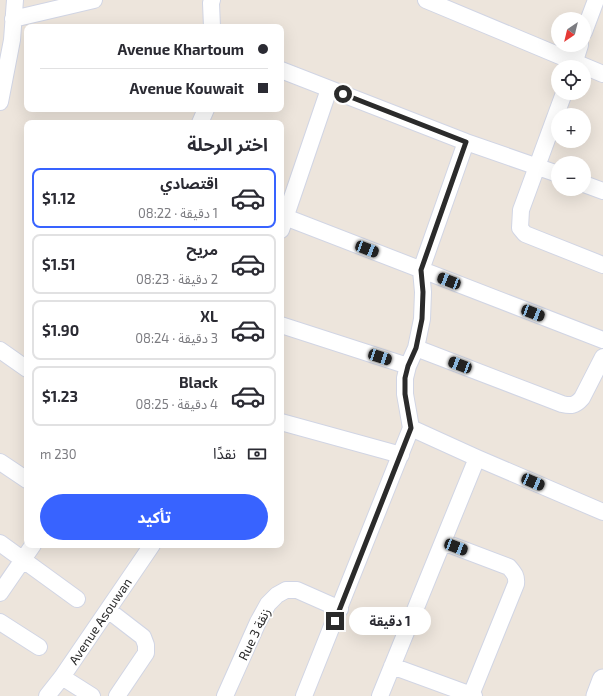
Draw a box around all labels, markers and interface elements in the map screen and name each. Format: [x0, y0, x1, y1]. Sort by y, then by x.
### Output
north arrow [551, 12, 591, 52]
map controls [551, 12, 591, 196]
text: Avenue Khartoum [118, 40, 244, 58]
button: locate [551, 60, 591, 100]
text: Avenue Kouwait [130, 79, 244, 97]
route start [334, 85, 352, 103]
button: + [551, 108, 591, 148]
text: اختر الرحلة [187, 133, 268, 155]
button: − [551, 156, 591, 196]
text: اقتصادي [160, 174, 218, 192]
icon: car [230, 180, 266, 216]
text: $1.12 [42, 189, 75, 207]
text: 1 دقيقة · 08:22 [138, 205, 218, 221]
car [354, 239, 380, 259]
text: مريح [186, 240, 218, 258]
icon: car [230, 246, 266, 282]
text: $1.51 [42, 255, 76, 273]
text: 2 دقيقة · 08:23 [136, 271, 218, 287]
car [436, 271, 462, 291]
car [520, 303, 546, 323]
text: XL [200, 307, 218, 325]
icon: car [230, 312, 266, 348]
text: $1.90 [42, 321, 79, 339]
text: 3 دقيقة · 08:24 [135, 330, 218, 346]
car [367, 348, 393, 366]
car [447, 355, 473, 375]
text: Black [179, 373, 218, 391]
icon: car [230, 378, 266, 414]
text: $1.23 [42, 387, 78, 405]
text: 4 دقيقة · 08:25 [136, 396, 218, 412]
icon: cash [246, 443, 268, 465]
text: نقدًا [213, 444, 236, 462]
text: 230 m [40, 446, 77, 462]
car [520, 472, 546, 492]
button: تأكيد [40, 494, 268, 540]
car [443, 537, 469, 557]
street label: Avenue Asouwan [65, 575, 135, 667]
street label: Rue 3 زنقة [235, 605, 273, 663]
callout: 1 دقيقة [349, 607, 431, 635]
route end [326, 612, 344, 630]
text: 1 دقيقة [369, 613, 411, 629]

